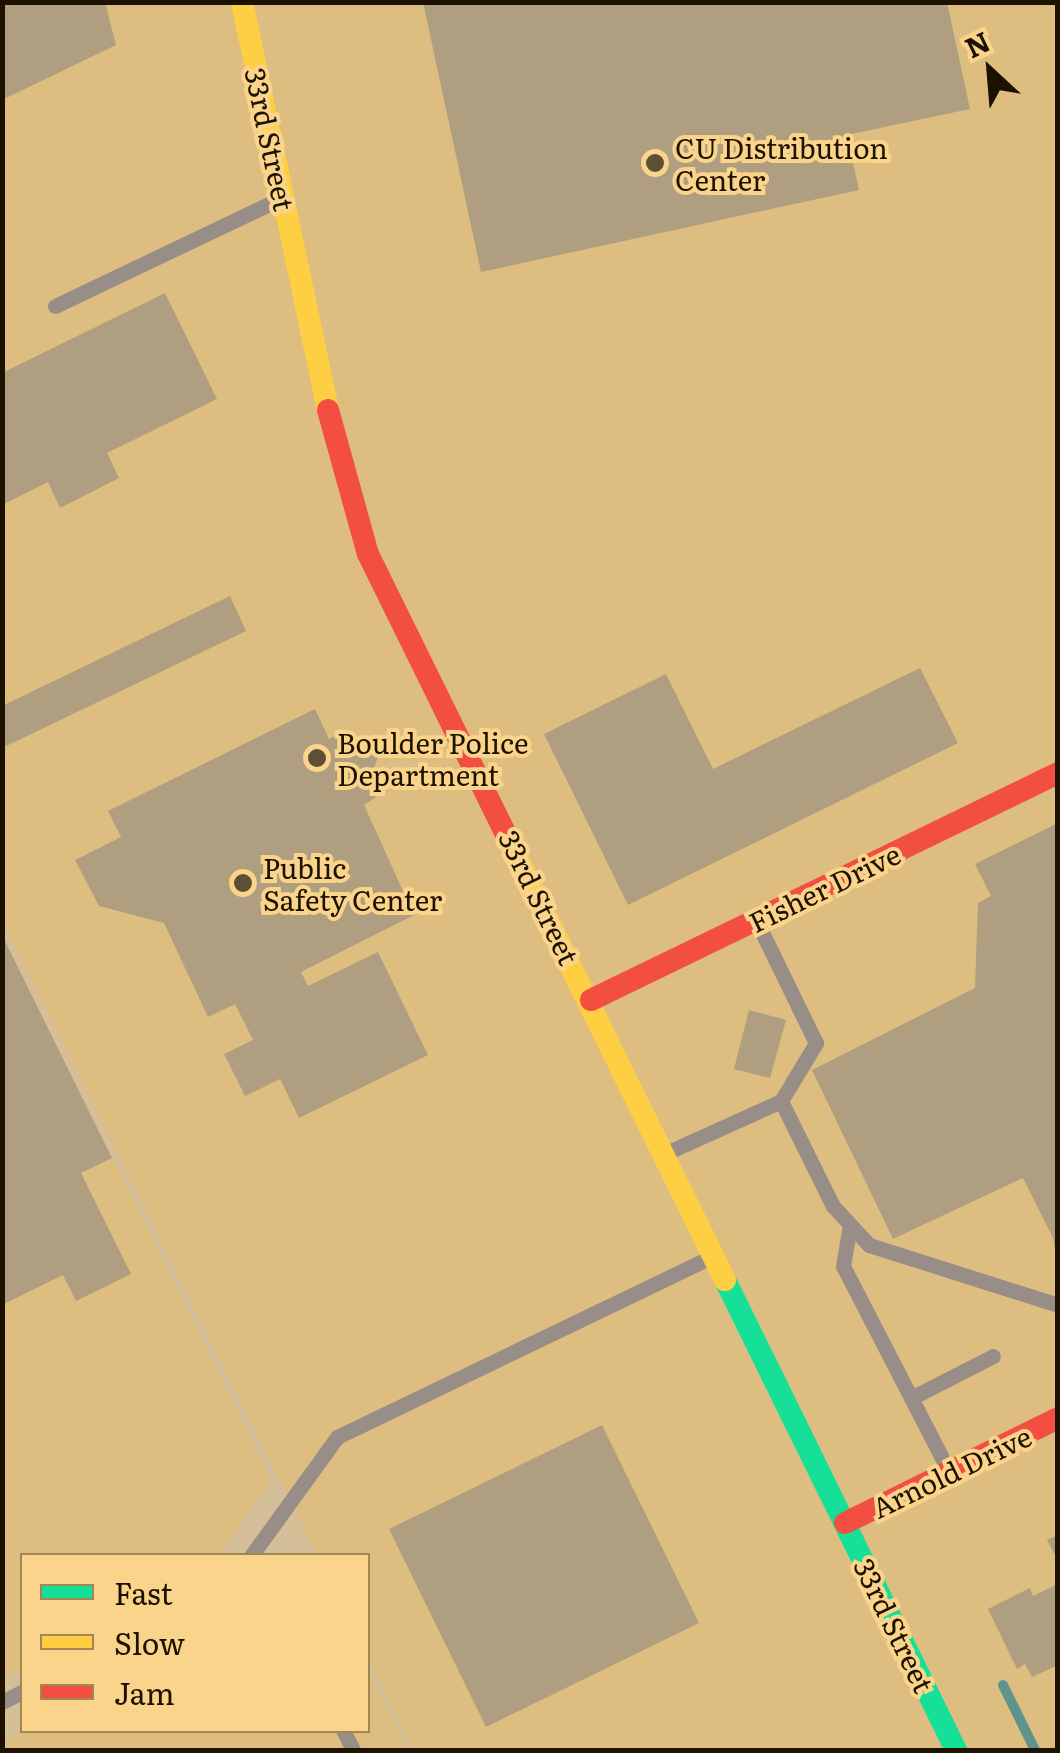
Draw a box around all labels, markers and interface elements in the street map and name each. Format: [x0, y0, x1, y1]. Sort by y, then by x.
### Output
text: N [957, 19, 997, 67]
north arrow [940, 20, 1040, 120]
street label: 33rd Street [239, 64, 303, 214]
place label: CU Distribution Center [675, 130, 888, 196]
marker: CU Distribution Center [644, 152, 666, 174]
place label: Boulder Police Department [337, 725, 528, 791]
marker: Boulder Police Department [306, 747, 328, 769]
street label: 33rd Street [493, 824, 587, 970]
street label: Fisher Drive [743, 836, 905, 938]
place label: Public Safety Center [263, 850, 442, 916]
marker: Public Safety Center [232, 872, 254, 894]
street label: Arnold Drive [866, 1418, 1036, 1524]
street label: 33rd Street [848, 1552, 942, 1698]
legend [20, 1553, 370, 1733]
text: Fast [114, 1570, 173, 1614]
text: Slow [114, 1620, 185, 1664]
text: Jam [114, 1670, 174, 1714]

